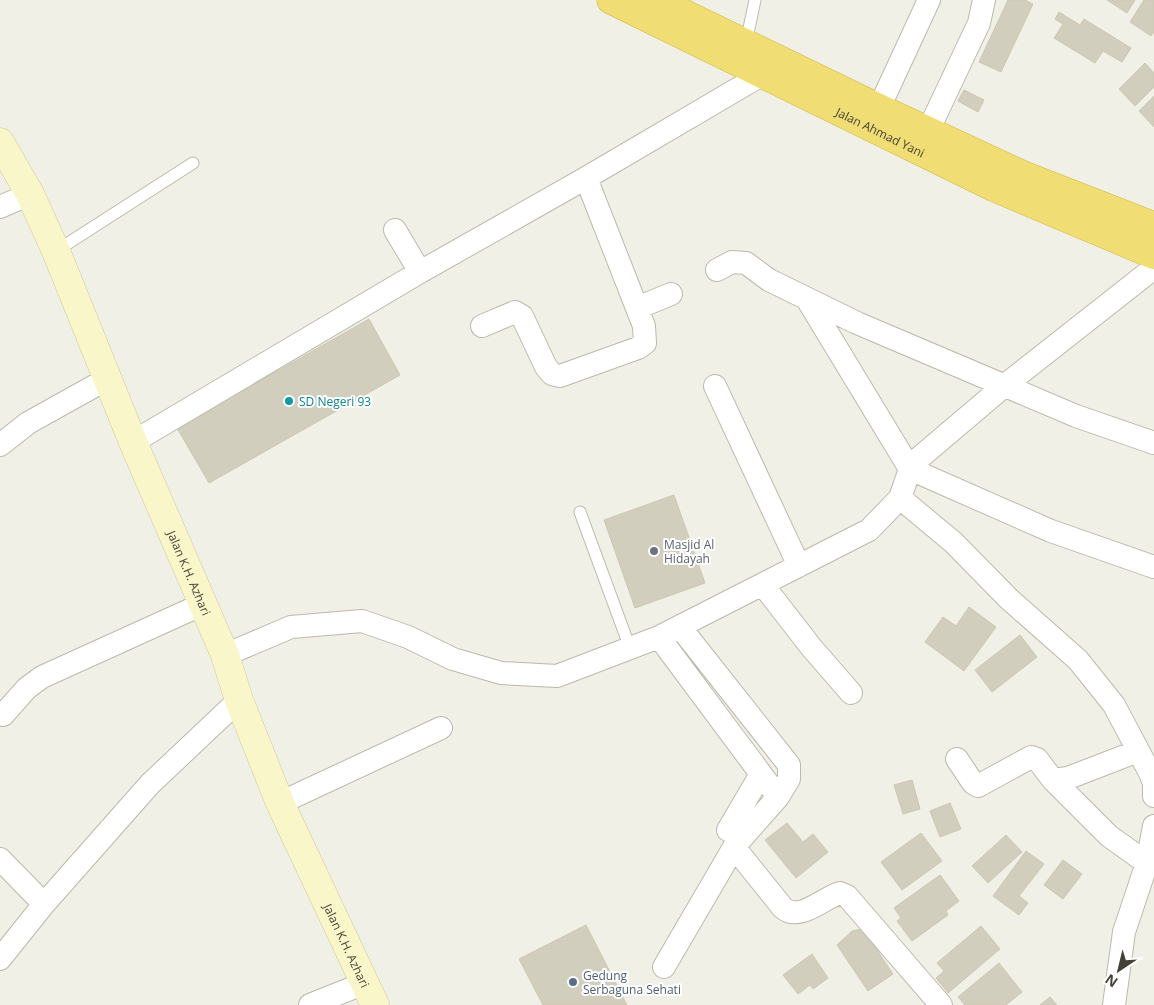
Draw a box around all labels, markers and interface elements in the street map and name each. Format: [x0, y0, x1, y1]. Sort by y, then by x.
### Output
street label: Jalan Ahmad Yani [832, 102, 928, 161]
place label: SD Negeri 93 [299, 393, 371, 410]
marker: SD Negeri 93 [283, 395, 295, 407]
street label: Jalan K.H. Azhari [163, 527, 215, 618]
place label: Masjid Al Hidayah [664, 536, 714, 567]
marker: Masjid Al Hidayah [648, 545, 660, 557]
street label: Jalan K.H. Azhari [320, 900, 374, 990]
north arrow [1094, 945, 1144, 995]
place label: Gedung Serbaguna Sehati [583, 967, 681, 998]
text: N [1101, 970, 1121, 992]
marker: Gedung Serbaguna Sehati [567, 976, 579, 988]

